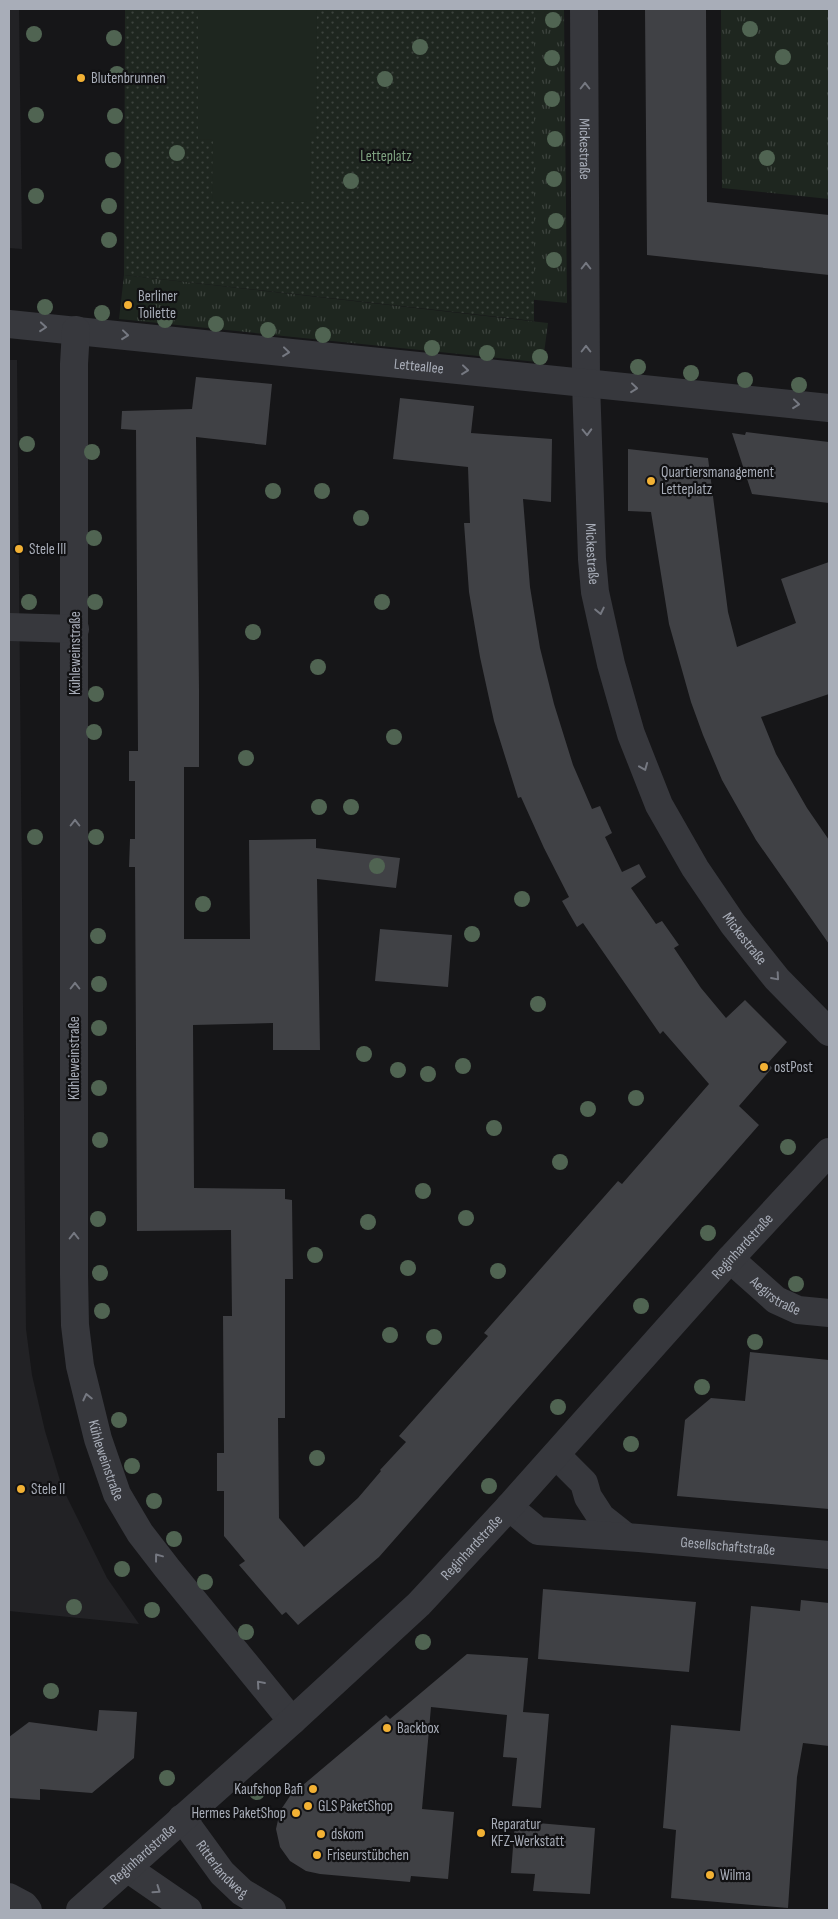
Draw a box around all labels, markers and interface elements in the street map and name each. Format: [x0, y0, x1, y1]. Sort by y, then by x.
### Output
place label: Blutenbrunnen [91, 69, 166, 88]
marker: Blutenbrunnen [75, 72, 87, 84]
one-way arrow [580, 82, 590, 90]
street label: Mickestraße [575, 118, 594, 180]
park label: Letteplatz [360, 147, 412, 166]
one-way arrow [581, 262, 591, 270]
place label: Berliner Toilette [138, 287, 178, 323]
marker: Berliner Toilette [122, 299, 134, 311]
one-way arrow [39, 321, 47, 332]
one-way arrow [121, 329, 129, 340]
one-way arrow [581, 345, 591, 352]
one-way arrow [283, 346, 291, 357]
street label: Letteallee [393, 354, 445, 378]
one-way arrow [462, 364, 470, 375]
one-way arrow [631, 382, 639, 393]
one-way arrow [792, 398, 800, 409]
one-way arrow [582, 428, 593, 436]
place label: Quartiersmanagement Letteplatz [661, 463, 775, 499]
marker: Quartiersmanagement Letteplatz [645, 475, 657, 487]
street label: Mickestraße [581, 523, 604, 585]
place label: Stele III [29, 540, 66, 559]
marker: Stele III [13, 543, 25, 555]
one-way arrow [594, 606, 604, 615]
street label: Kühleweinstraße [66, 611, 85, 695]
one-way arrow [638, 762, 648, 771]
one-way arrow [70, 819, 80, 827]
street label: Mickestraße [718, 909, 771, 968]
one-way arrow [771, 972, 780, 981]
one-way arrow [69, 982, 80, 990]
street label: Kühleweinstraße [65, 1016, 84, 1100]
place label: ostPost [774, 1058, 813, 1077]
marker: ostPost [758, 1061, 770, 1073]
street label: Reginhardstraße [707, 1209, 777, 1283]
one-way arrow [69, 1232, 79, 1240]
street label: Aegirstraße [745, 1271, 804, 1320]
one-way arrow [82, 1393, 93, 1402]
street label: Kühleweinstraße [84, 1418, 128, 1504]
place label: Stele II [31, 1480, 65, 1499]
marker: Stele II [15, 1483, 27, 1495]
street label: Reginhardstraße [436, 1511, 507, 1584]
street label: Gesellschaftstraße [680, 1532, 776, 1560]
one-way arrow [156, 1554, 164, 1563]
one-way arrow [257, 1680, 266, 1689]
place label: Backbox [397, 1719, 440, 1738]
marker: Backbox [381, 1722, 393, 1734]
place label: Kaufshop Bafi [234, 1780, 303, 1799]
marker: Kaufshop Bafi [307, 1783, 319, 1795]
place label: GLS PaketShop [318, 1797, 393, 1816]
marker: GLS PaketShop [302, 1800, 314, 1812]
place label: Hermes PaketShop [191, 1804, 286, 1823]
marker: Hermes PaketShop [290, 1807, 302, 1819]
place label: Reparatur KFZ-Werkstatt [491, 1815, 565, 1851]
street label: Reginhardstraße [106, 1819, 180, 1889]
place label: dskom [331, 1825, 364, 1844]
marker: Reparatur KFZ-Werkstatt [475, 1827, 487, 1839]
marker: dskom [315, 1828, 327, 1840]
street label: Ritterlandweg [192, 1836, 251, 1903]
place label: Friseurstübchen [327, 1846, 409, 1865]
marker: Friseurstübchen [311, 1849, 323, 1861]
place label: Wilma [720, 1866, 751, 1885]
marker: Wilma [704, 1869, 716, 1881]
one-way arrow [151, 1884, 161, 1893]

